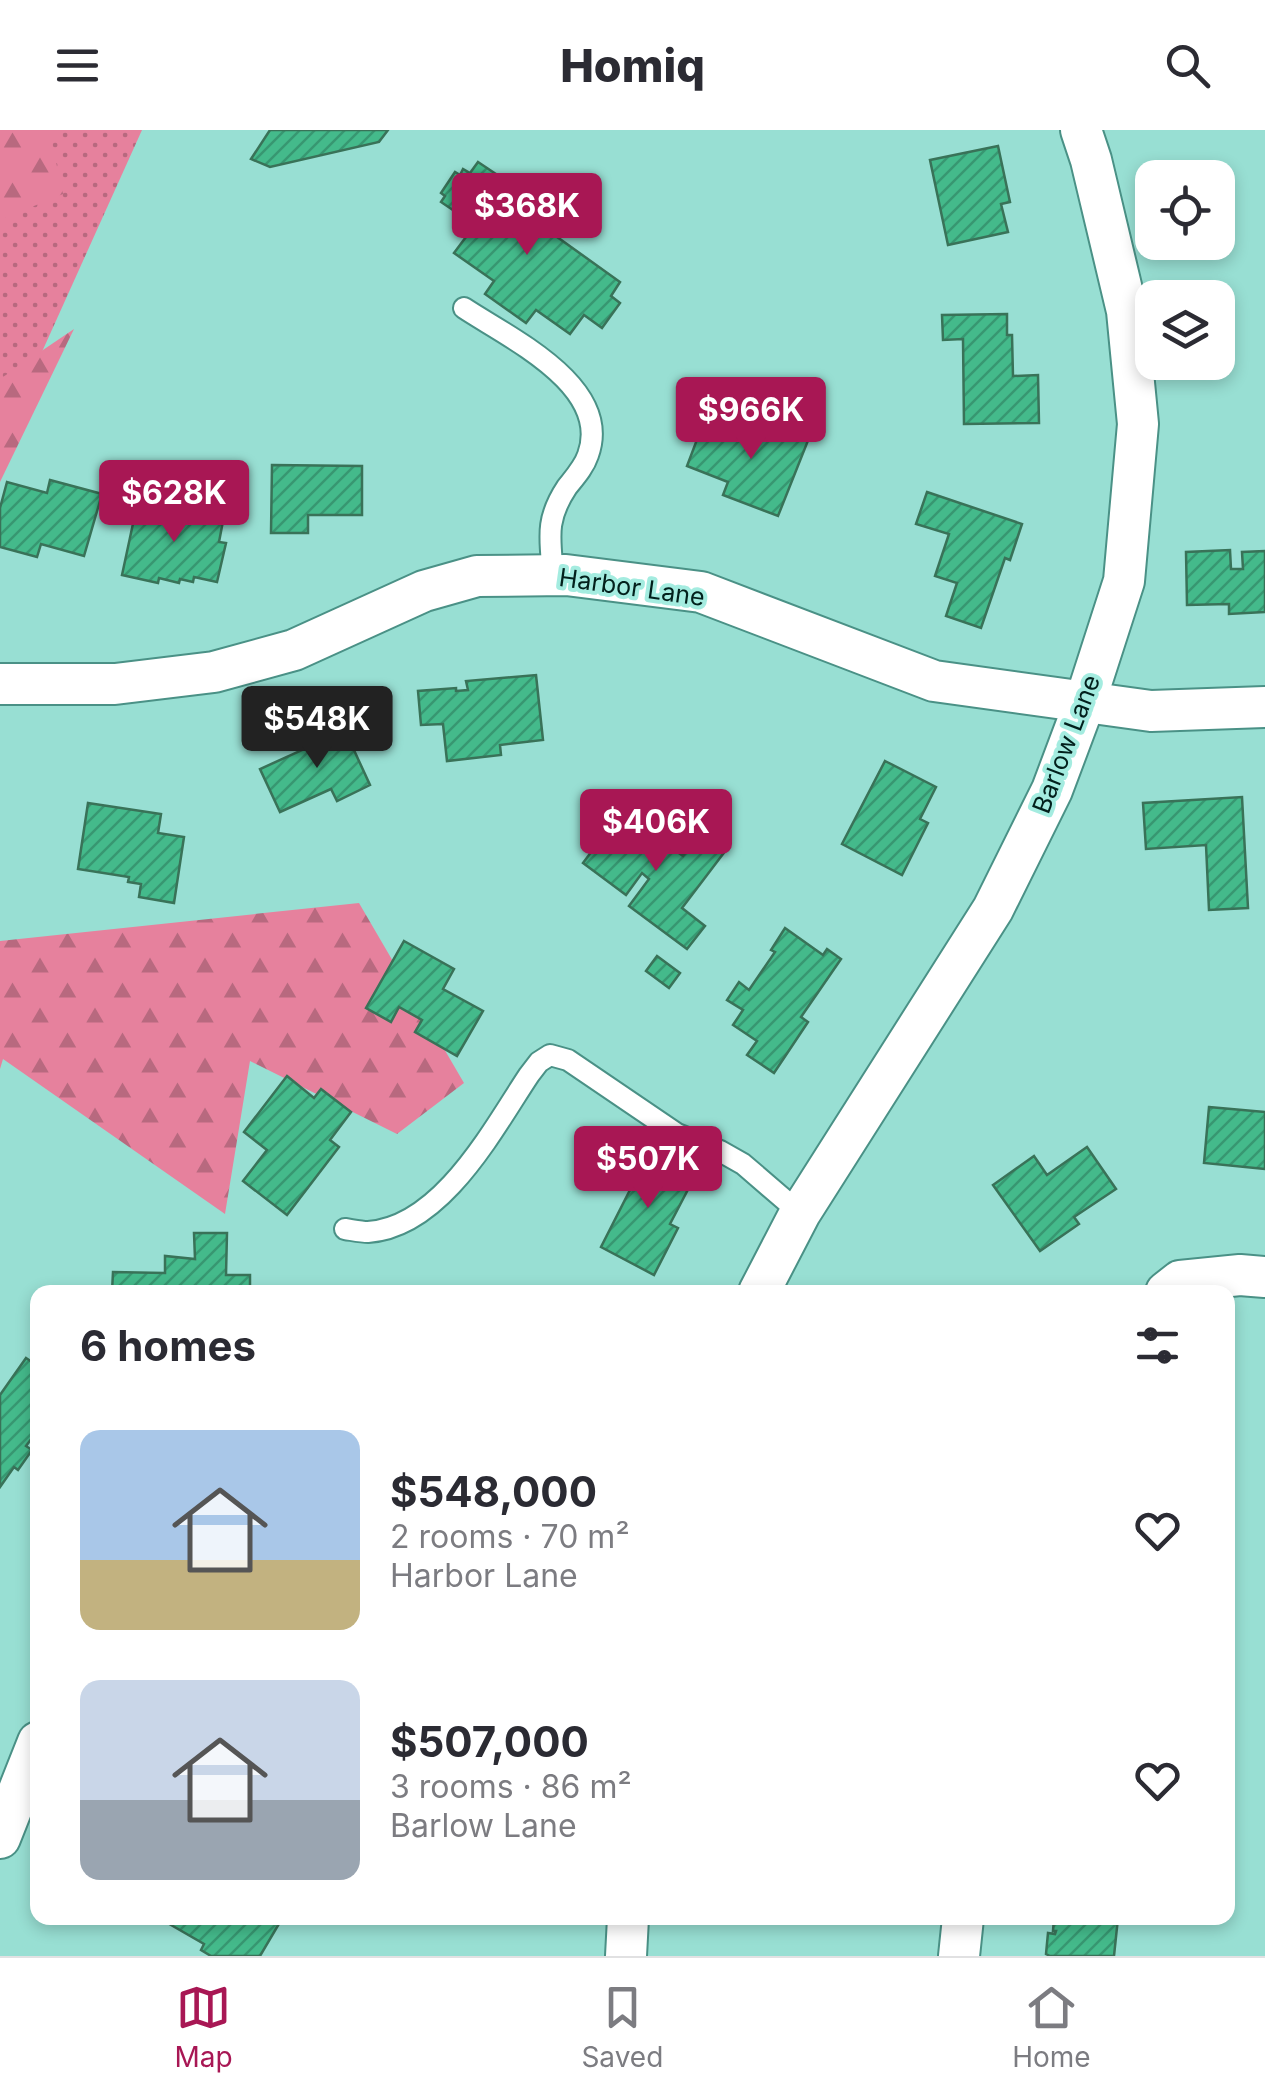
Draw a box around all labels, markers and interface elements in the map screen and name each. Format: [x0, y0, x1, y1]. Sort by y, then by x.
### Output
icon: menu [50, 38, 105, 93]
text: Homiq [560, 38, 705, 93]
icon: search [1160, 38, 1215, 93]
map controls [1135, 160, 1235, 380]
button: locate [1135, 160, 1235, 260]
pin: $368K [457, 173, 597, 258]
text: $368K [474, 186, 580, 225]
button: layers [1135, 280, 1235, 380]
pin: $966K [681, 377, 821, 462]
text: $966K [698, 390, 804, 429]
pin: $628K [104, 460, 244, 545]
text: $628K [121, 473, 227, 512]
street label: Harbor Lane [557, 562, 707, 612]
street label: Barlow Lane [1026, 671, 1106, 817]
pin: $548K [247, 686, 387, 771]
text: $548K [264, 699, 370, 738]
pin: $406K [586, 789, 726, 874]
text: $406K [602, 802, 710, 841]
pin: $507K [578, 1126, 718, 1211]
text: $507K [596, 1139, 700, 1178]
icon: filters [1130, 1318, 1185, 1373]
text: 6 homes [80, 1320, 256, 1371]
text: $548,000 [390, 1466, 597, 1517]
icon: home [160, 1470, 280, 1590]
icon: heart [1130, 1503, 1185, 1558]
text: 2 rooms · 70 m² [390, 1517, 630, 1556]
text: Harbor Lane [390, 1556, 578, 1595]
text: $507,000 [390, 1716, 589, 1767]
icon: home [160, 1720, 280, 1840]
icon: heart [1130, 1753, 1185, 1808]
text: 3 rooms · 86 m² [390, 1767, 632, 1806]
text: Barlow Lane [390, 1806, 577, 1845]
tab: Map [174, 1980, 233, 2074]
tab: Saved [581, 1980, 663, 2074]
tab: Home [1012, 1980, 1091, 2074]

